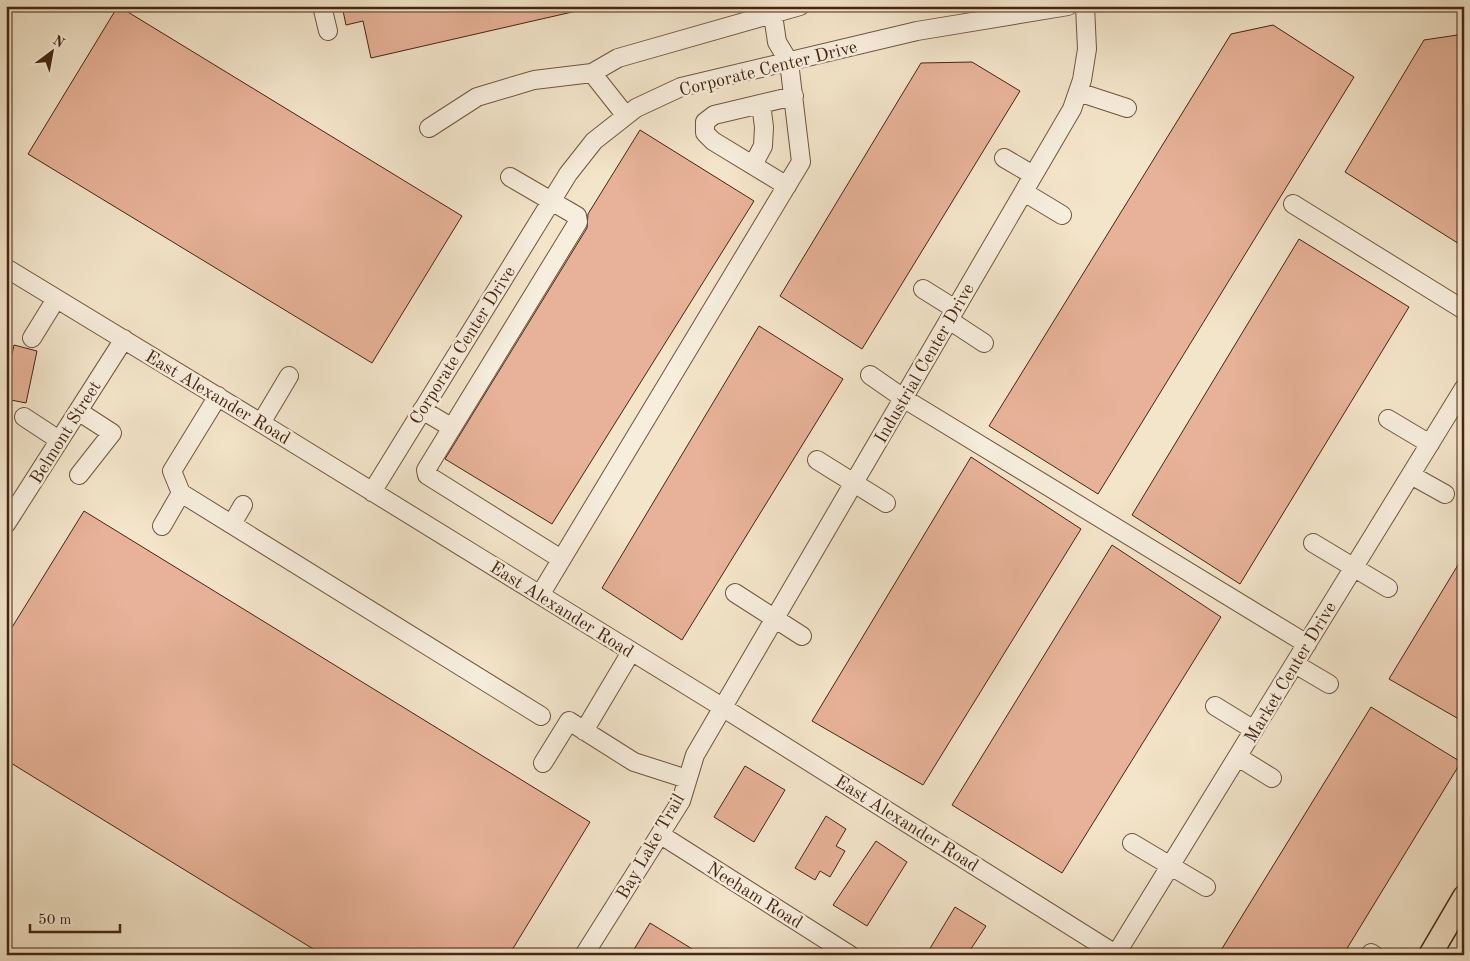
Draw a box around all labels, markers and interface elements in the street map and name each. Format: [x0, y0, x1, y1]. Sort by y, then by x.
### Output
north arrow [28, 28, 78, 78]
text: N [50, 33, 67, 51]
street label: Corporate Center Drive [677, 38, 859, 100]
street label: Corporate Center Drive [407, 263, 519, 428]
street label: Industrial Center Drive [872, 281, 978, 446]
street label: East Alexander Road [142, 348, 293, 448]
street label: Belmont Street [27, 378, 105, 487]
street label: East Alexander Road [487, 558, 636, 661]
street label: Market Center Drive [1242, 599, 1340, 746]
street label: East Alexander Road [832, 772, 981, 875]
street label: Bay Lake Trail [614, 791, 688, 902]
street label: Neeham Road [704, 859, 805, 932]
scale bar [30, 901, 120, 933]
text: 50 m [38, 913, 72, 928]

